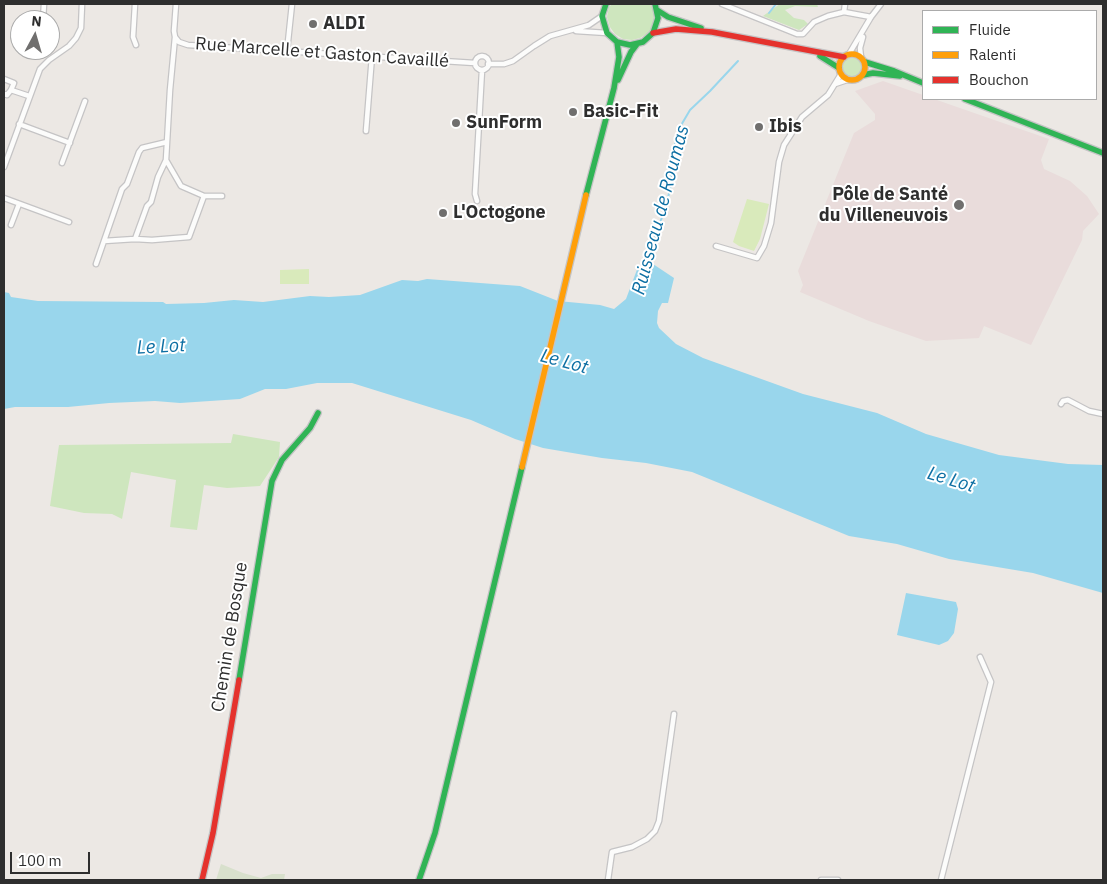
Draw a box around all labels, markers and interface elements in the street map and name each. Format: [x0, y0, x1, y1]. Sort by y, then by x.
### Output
north arrow [10, 10, 60, 60]
legend [922, 10, 1097, 100]
text: N [30, 12, 42, 31]
place label: ALDI [323, 13, 365, 35]
marker: ALDI [307, 18, 319, 30]
text: Fluide [969, 20, 1011, 39]
street label: Rue Marcelle et Gaston Cavaillé [194, 33, 450, 73]
text: Ralenti [969, 45, 1016, 64]
text: Bouchon [969, 70, 1029, 89]
place label: Basic-Fit [583, 101, 659, 123]
marker: Basic-Fit [567, 106, 579, 118]
place label: SunForm [466, 112, 542, 134]
place label: Ibis [769, 116, 802, 138]
marker: SunForm [450, 117, 462, 129]
marker: Ibis [753, 121, 765, 133]
water label: Ruisseau de Roumas [627, 123, 695, 297]
place label: Pôle de Santé du Villeneuvois [819, 184, 948, 226]
marker: Pôle de Santé du Villeneuvois [952, 198, 966, 212]
place label: L'Octogone [453, 202, 546, 224]
marker: L'Octogone [437, 207, 449, 219]
water label: Le Lot [136, 334, 186, 360]
water label: Le Lot [538, 345, 590, 379]
water label: Le Lot [925, 462, 977, 498]
street label: Chemin de Bosque [207, 560, 253, 714]
scale bar [12, 842, 92, 874]
text: 100 m [18, 851, 62, 870]

